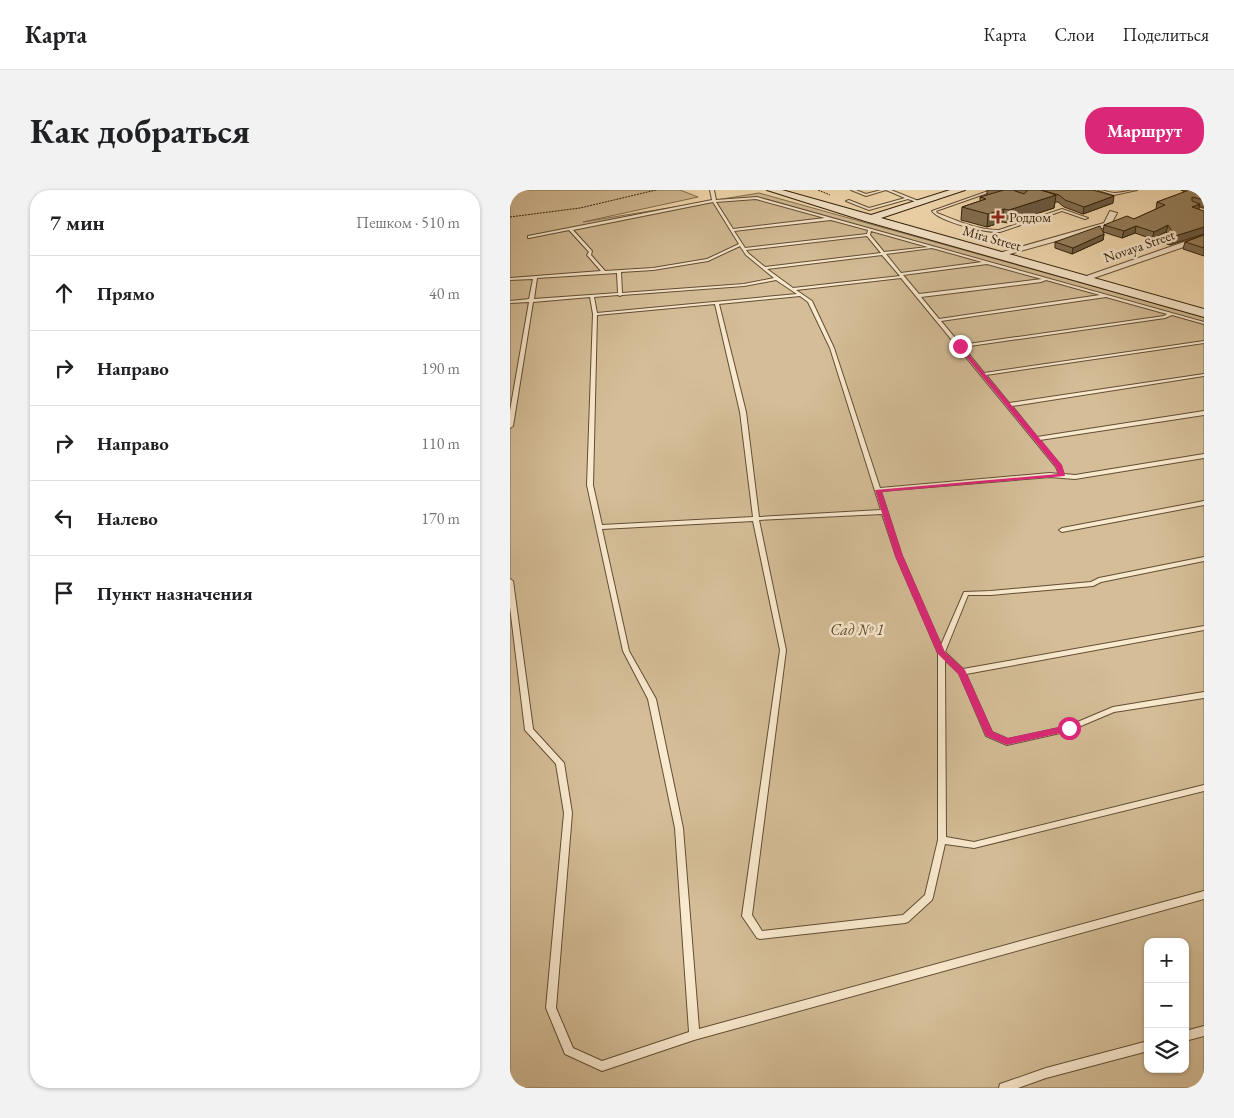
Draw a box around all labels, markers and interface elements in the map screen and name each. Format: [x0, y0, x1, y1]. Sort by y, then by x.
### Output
text: Карта [25, 19, 87, 50]
text: Карта [984, 23, 1027, 46]
text: Слои [1055, 23, 1094, 46]
text: Поделиться [1122, 23, 1209, 46]
button: Маршрут [1085, 107, 1204, 154]
text: Как добраться [30, 108, 250, 153]
place label: Роддом [1009, 208, 1051, 226]
text: 7 мин [50, 209, 105, 236]
marker: Роддом [991, 210, 1005, 224]
text: Пешком · 510 m [356, 212, 460, 233]
street label: Mira Street [961, 221, 1024, 255]
street label: Novaya Street [1101, 225, 1178, 267]
icon: ahead [50, 279, 78, 307]
text: Прямо [97, 281, 155, 306]
text: 40 m [429, 283, 460, 304]
route end [949, 335, 972, 358]
icon: right [50, 354, 78, 382]
text: Направо [97, 356, 169, 381]
text: 190 m [421, 358, 460, 379]
icon: right [50, 429, 78, 457]
text: Направо [97, 431, 169, 456]
text: 110 m [421, 433, 460, 454]
icon: left [50, 504, 78, 532]
text: Налево [97, 506, 158, 531]
text: 170 m [421, 508, 460, 529]
icon: arrive [50, 579, 78, 607]
text: Пункт назначения [97, 581, 253, 606]
park label: Сад № 1 [830, 619, 884, 640]
route start [1058, 717, 1081, 740]
map controls [1144, 938, 1189, 1073]
button: + [1144, 938, 1189, 983]
button: − [1144, 983, 1189, 1028]
button: layers [1144, 1028, 1189, 1073]

